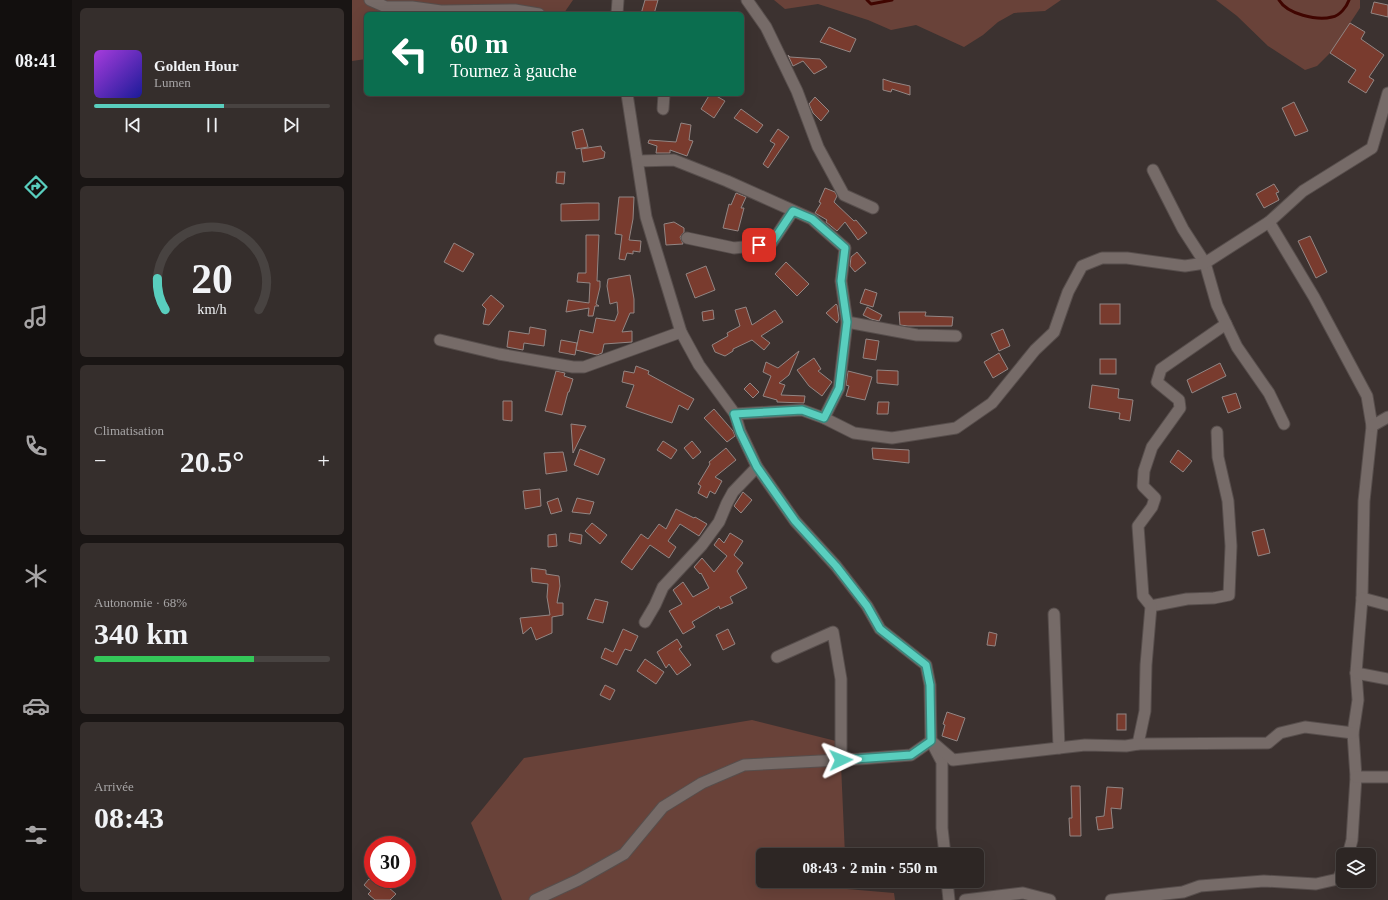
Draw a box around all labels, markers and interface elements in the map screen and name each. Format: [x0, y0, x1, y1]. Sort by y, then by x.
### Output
icon: left [384, 28, 436, 80]
text: 60 m [450, 28, 508, 59]
text: 08:41 [15, 51, 57, 71]
text: Golden Hour [154, 58, 239, 74]
text: Tournez à gauche [450, 61, 577, 81]
text: Lumen [154, 75, 191, 90]
icon: previous [122, 114, 144, 136]
icon: pause [201, 114, 223, 136]
icon: next [280, 114, 302, 136]
icon: directions [22, 173, 50, 201]
pin [742, 228, 776, 262]
icon: arrive [748, 234, 770, 256]
text: 20 [191, 255, 233, 301]
text: km/h [197, 300, 227, 316]
icon: music [22, 303, 50, 331]
text: Climatisation [94, 423, 164, 438]
icon: phone [22, 432, 50, 460]
text: 20.5° [180, 445, 244, 478]
text: − [94, 448, 106, 473]
text: + [318, 448, 330, 473]
icon: climate [22, 562, 50, 590]
text: Autonomie · 68% [94, 595, 187, 610]
text: 340 km [94, 617, 188, 650]
icon: car [22, 692, 50, 720]
position arrow [820, 739, 862, 781]
text: Arrivée [94, 779, 134, 794]
text: 08:43 [94, 801, 164, 834]
icon: filters [22, 821, 50, 849]
speed limit sign: 30 [364, 836, 416, 888]
map controls [1336, 848, 1376, 888]
button: layers [1336, 848, 1376, 888]
text: 08:43 · 2 min · 550 m [803, 860, 938, 876]

